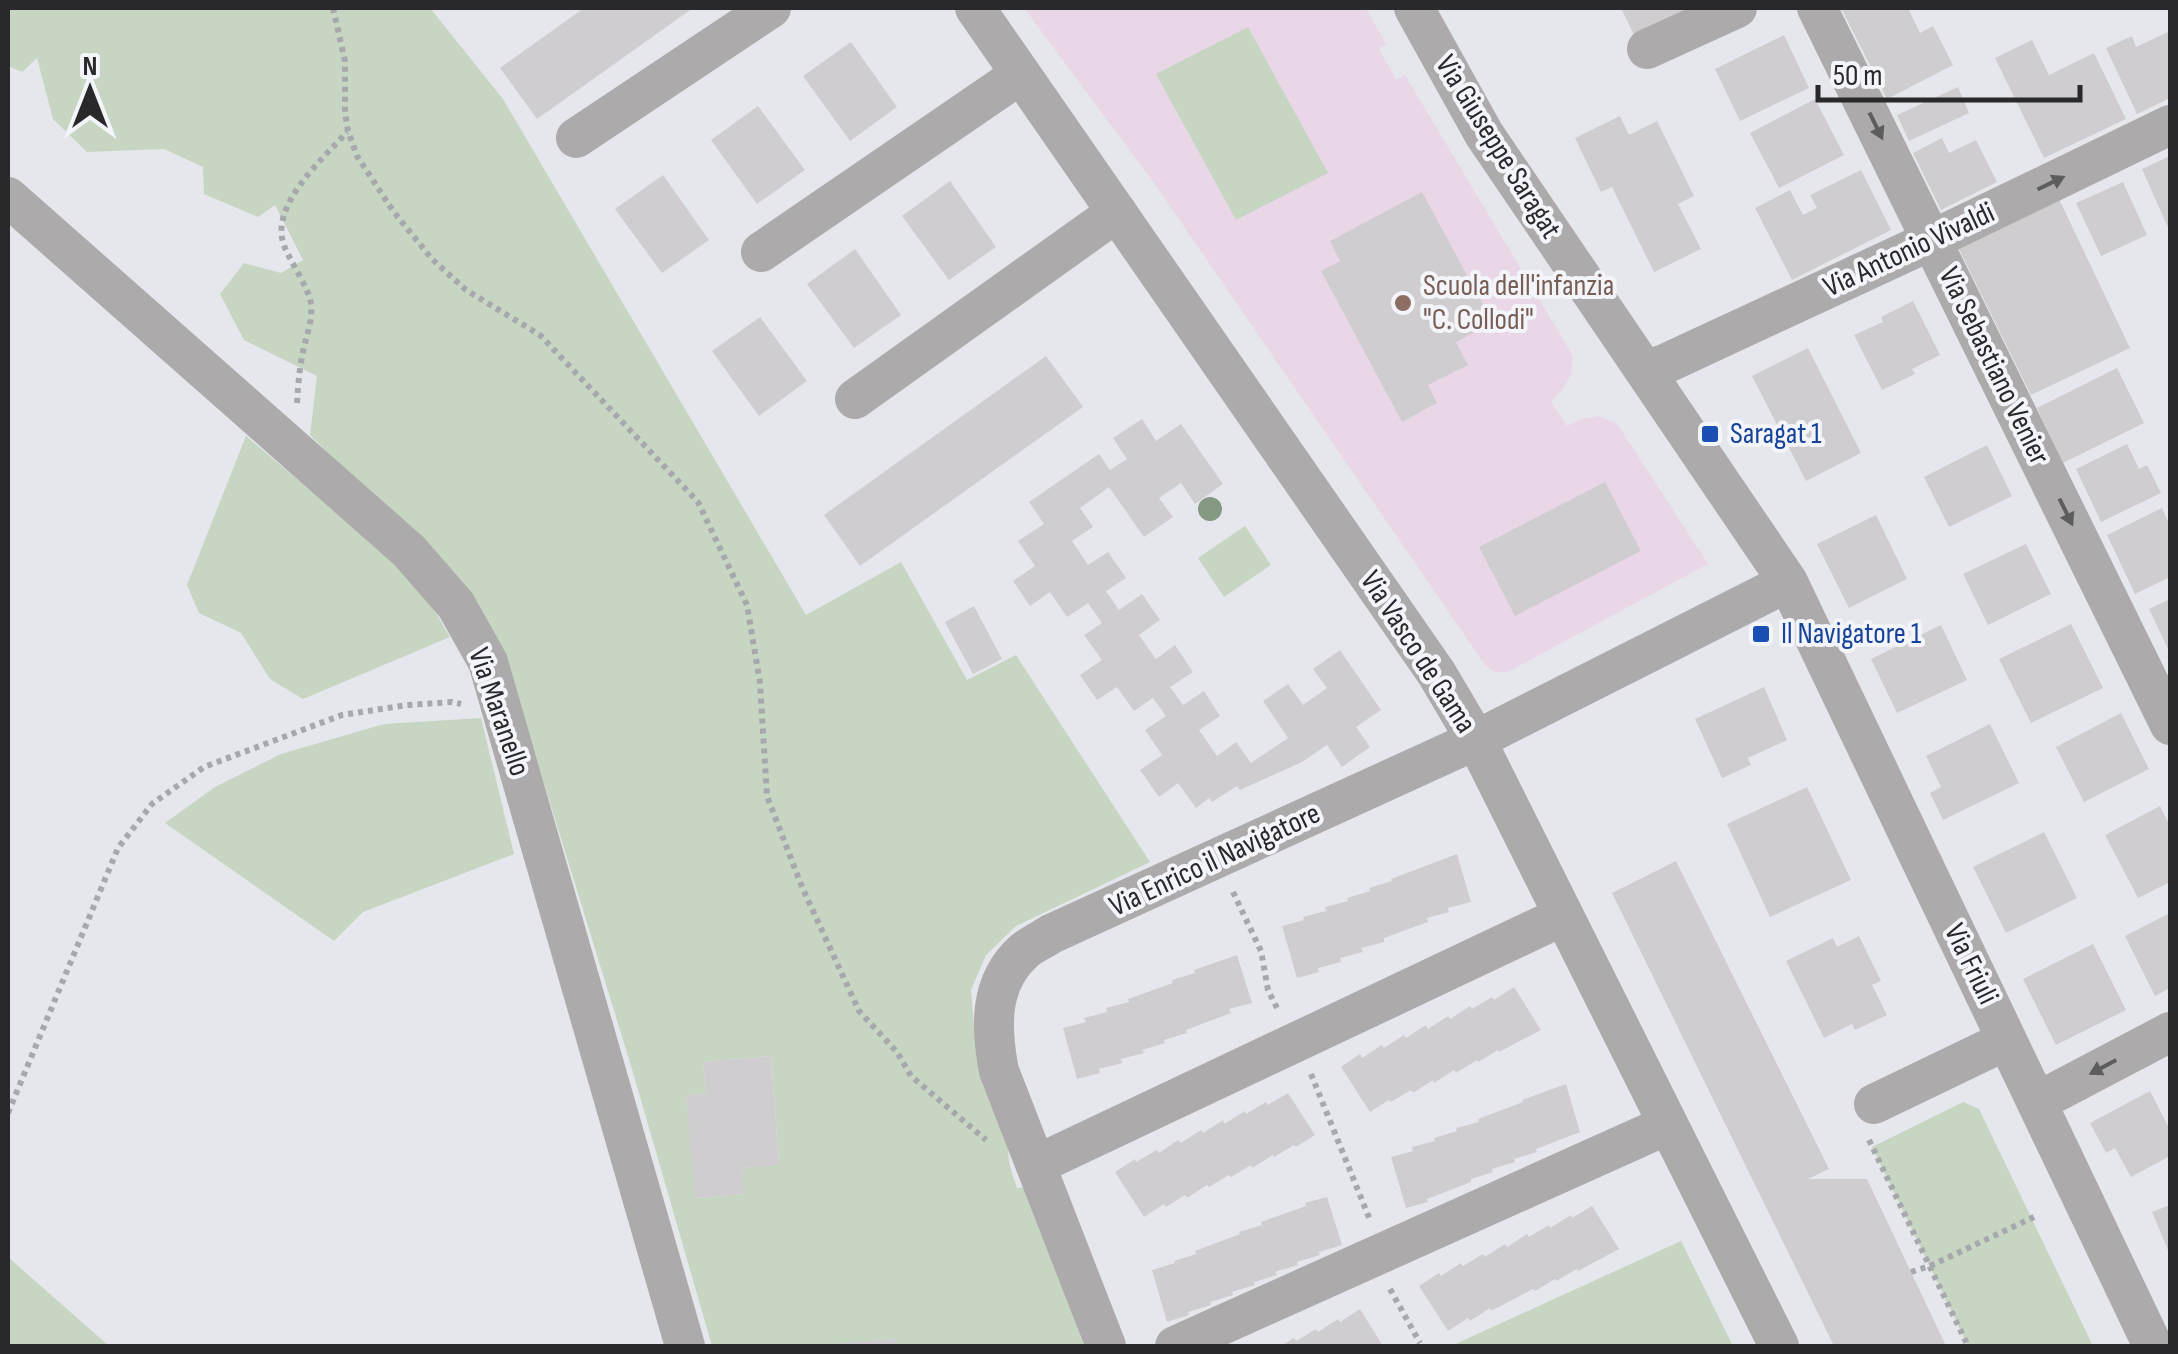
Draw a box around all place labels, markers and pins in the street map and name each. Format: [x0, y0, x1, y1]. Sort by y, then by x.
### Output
place label: Scuola dell'infanzia "C. Collodi" [1423, 268, 1614, 338]
marker: Scuola dell'infanzia "C. Collodi" [1392, 292, 1414, 314]
place label: Saragat 1 [1730, 416, 1822, 452]
marker: Saragat 1 [1699, 423, 1721, 445]
place label: Il Navigatore 1 [1781, 616, 1922, 652]
marker: Il Navigatore 1 [1750, 623, 1772, 645]

